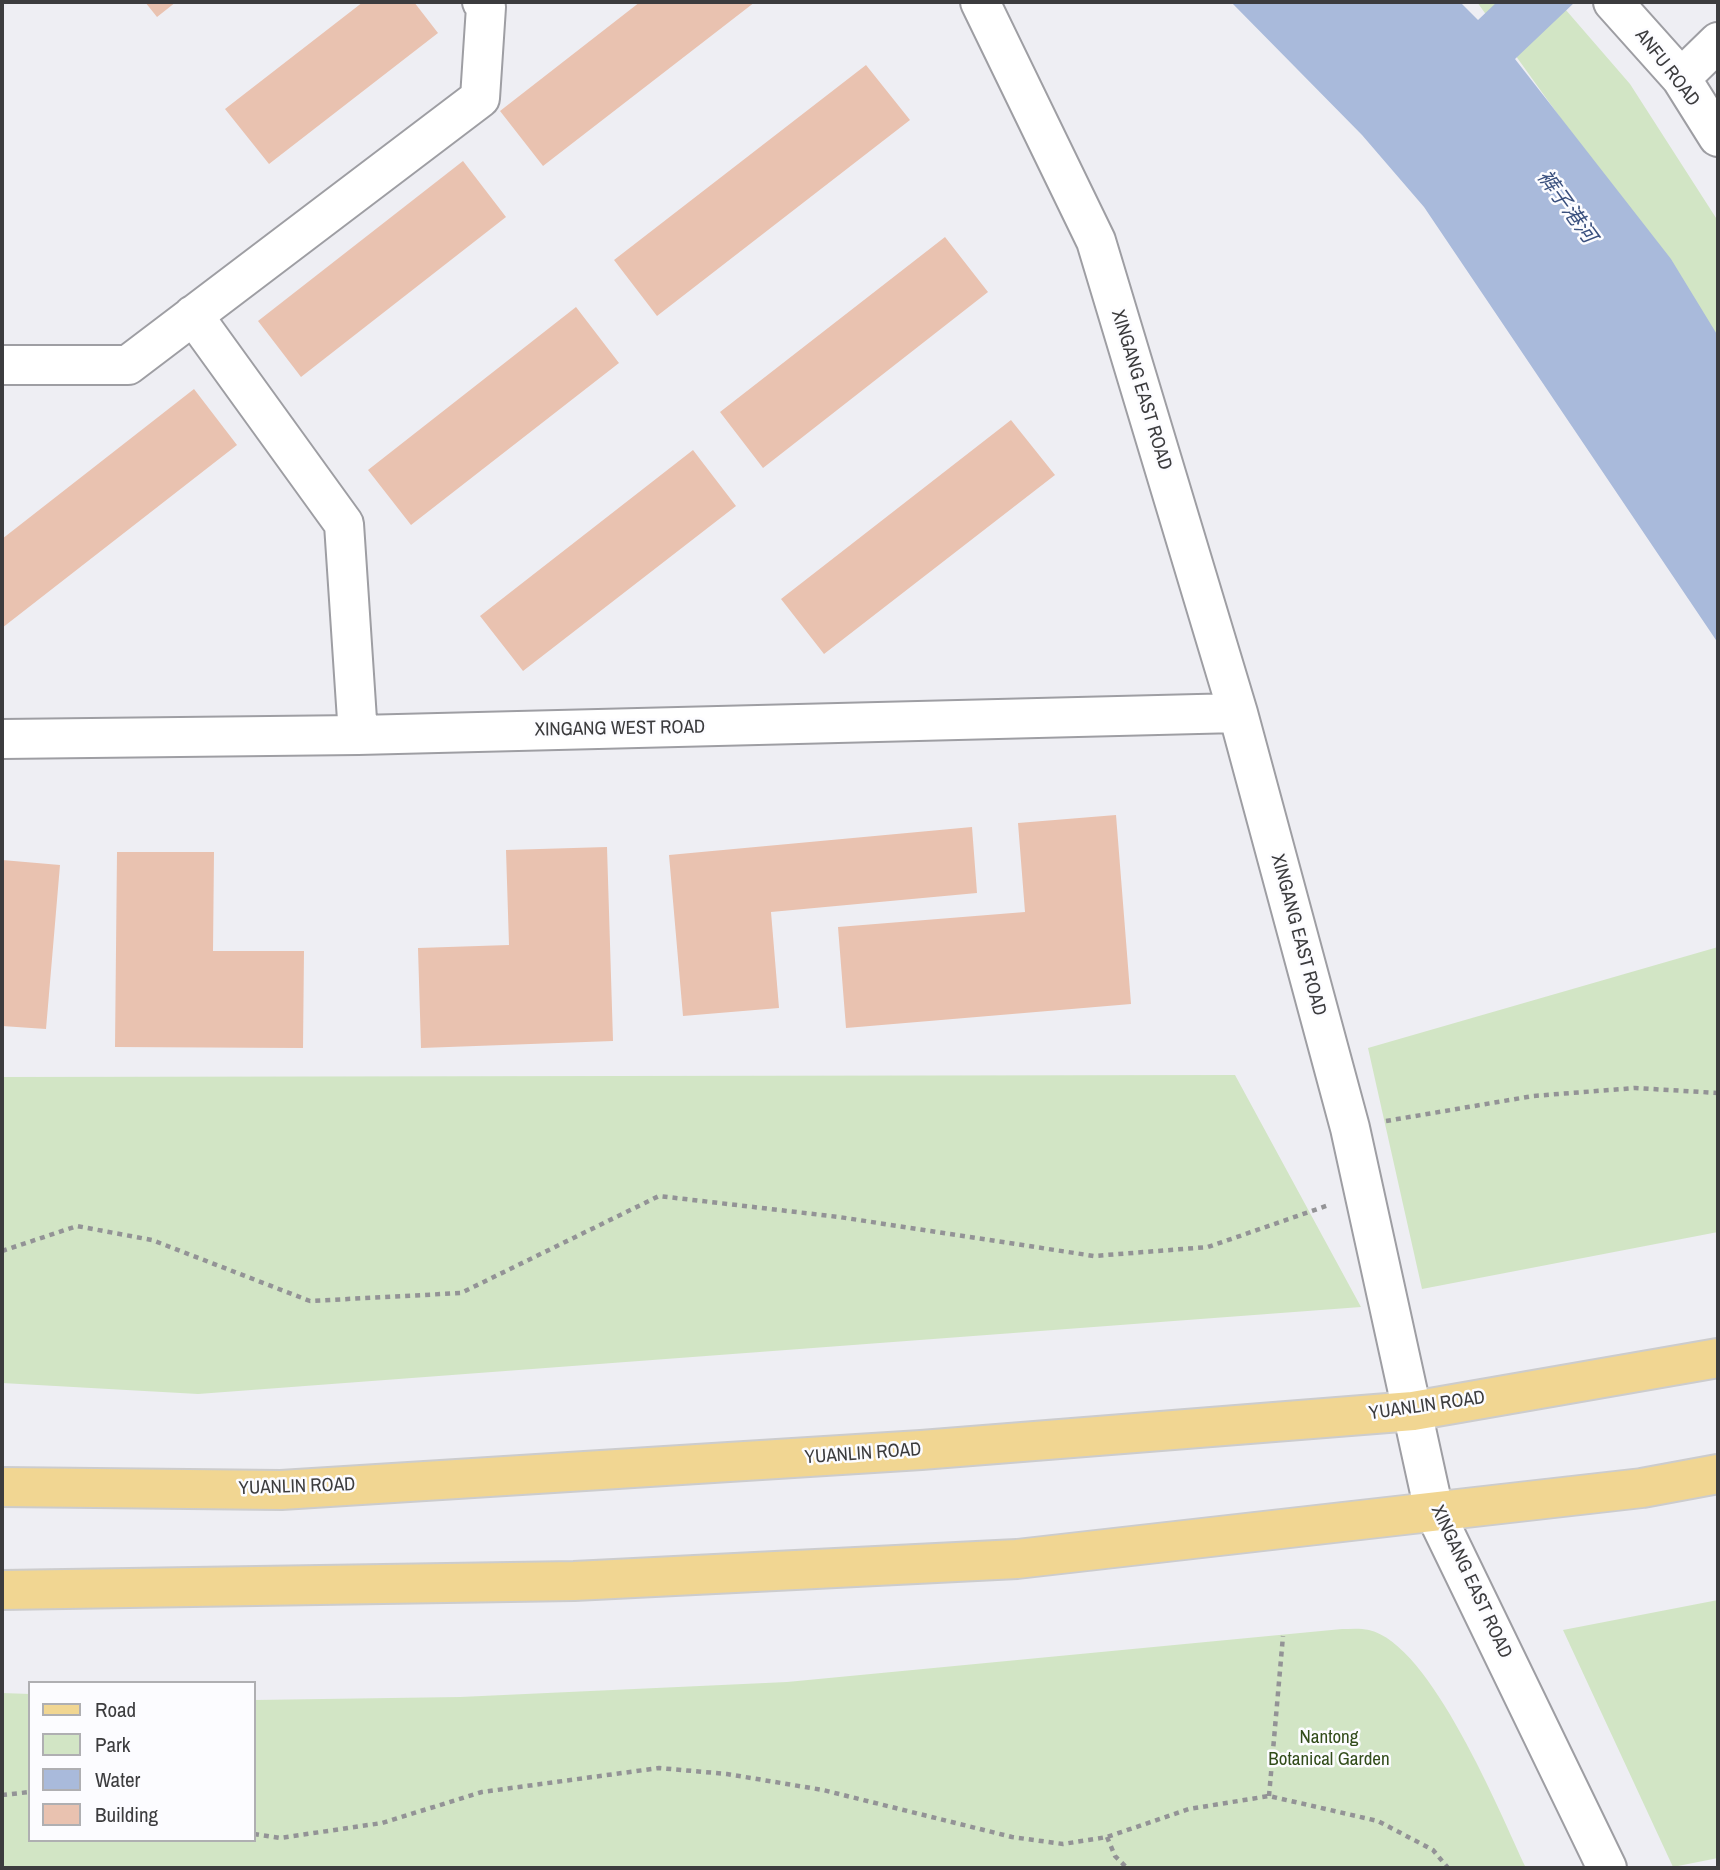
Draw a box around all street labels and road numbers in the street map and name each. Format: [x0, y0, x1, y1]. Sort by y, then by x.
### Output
street label: ANFU ROAD [1630, 25, 1704, 111]
street label: XINGANG EAST ROAD [1106, 307, 1176, 473]
street label: XINGANG WEST ROAD [535, 716, 705, 742]
street label: XINGANG EAST ROAD [1265, 852, 1331, 1018]
street label: YUANLIN ROAD [1368, 1387, 1486, 1425]
street label: YUANLIN ROAD [804, 1439, 922, 1469]
street label: YUANLIN ROAD [238, 1474, 356, 1500]
street label: XINGANG EAST ROAD [1426, 1502, 1516, 1662]

